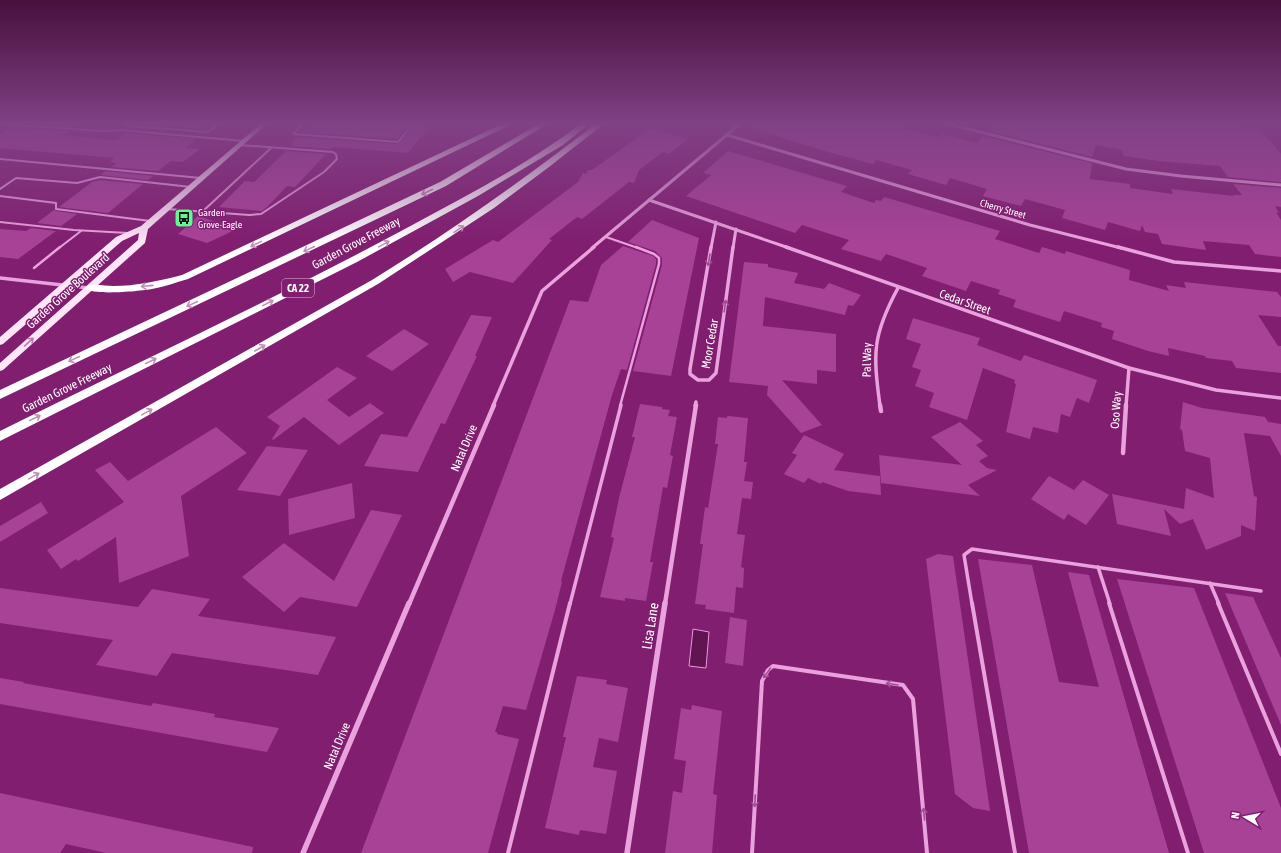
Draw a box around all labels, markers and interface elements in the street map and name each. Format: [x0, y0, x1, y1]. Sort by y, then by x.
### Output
one-way arrow [421, 189, 433, 196]
street label: Cherry Street [979, 197, 1027, 221]
bus stop icon: Garden Grove-Eagle [173, 207, 195, 229]
place label: Garden Grove-Eagle [198, 207, 243, 230]
street label: Garden Grove Freeway [310, 214, 403, 272]
one-way arrow [453, 225, 464, 233]
one-way arrow [378, 240, 390, 247]
one-way arrow [250, 241, 262, 248]
one-way arrow [304, 246, 316, 253]
street label: Garden Grove Boulevard [24, 250, 112, 332]
one-way arrow [705, 253, 713, 266]
road number: CA 22 [282, 279, 314, 297]
one-way arrow [141, 282, 154, 290]
street label: Cedar Street [937, 287, 993, 318]
one-way arrow [262, 299, 274, 306]
one-way arrow [721, 300, 729, 313]
one-way arrow [186, 301, 198, 308]
street label: Moor Cedar [699, 318, 721, 370]
one-way arrow [24, 337, 34, 347]
street label: Pal Way [860, 342, 874, 378]
one-way arrow [254, 343, 266, 351]
one-way arrow [69, 356, 81, 363]
one-way arrow [145, 356, 157, 364]
street label: Garden Grove Freeway [20, 360, 114, 416]
street label: Oso Way [1108, 391, 1124, 429]
one-way arrow [141, 407, 153, 415]
one-way arrow [29, 414, 41, 421]
street label: Natal Drive [448, 422, 480, 474]
one-way arrow [28, 471, 40, 479]
street label: Lisa Lane [638, 601, 662, 651]
one-way arrow [763, 668, 771, 679]
one-way arrow [886, 680, 899, 688]
street label: Natal Drive [321, 720, 353, 772]
one-way arrow [751, 794, 758, 807]
north arrow [1225, 797, 1265, 837]
one-way arrow [920, 808, 927, 821]
text: N [1229, 811, 1242, 820]

